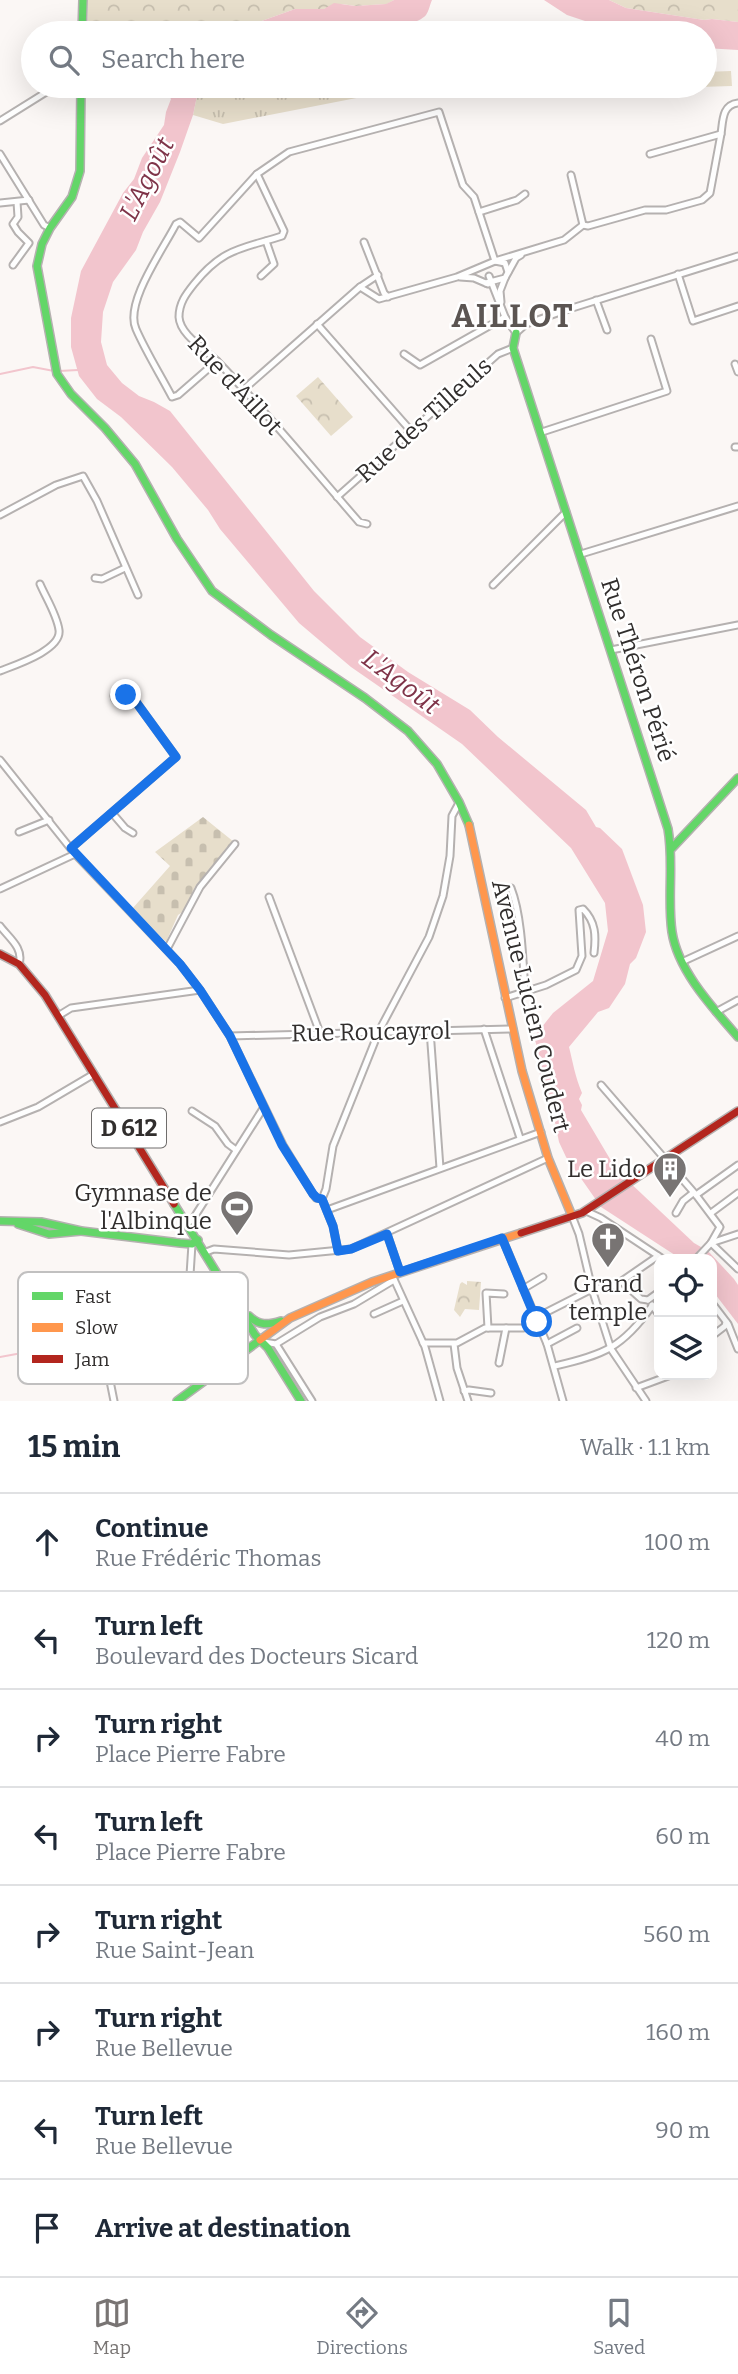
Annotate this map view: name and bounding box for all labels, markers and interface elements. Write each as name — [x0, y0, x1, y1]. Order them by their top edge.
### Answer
search box — [21, 21, 717, 98]
icon: search — [45, 41, 83, 79]
text: Search here — [101, 44, 245, 75]
water label: L'Agoût — [113, 132, 181, 226]
district label: AILLOT — [452, 297, 574, 335]
street label: Rue d'Aillot — [182, 330, 288, 441]
street label: Rue des Tilleuls — [350, 352, 498, 488]
street label: Rue Théron Périé — [595, 575, 681, 765]
water label: L'Agoût — [356, 643, 446, 722]
route end — [110, 679, 141, 710]
street label: Avenue Lucien Coudert — [486, 877, 576, 1136]
street label: Rue Roucayrol — [291, 1017, 451, 1047]
road number: D 612 — [92, 1108, 166, 1148]
building icon: Le Lido — [651, 1150, 689, 1199]
place label: Le Lido — [567, 1155, 646, 1183]
place label: Gymnase de l'Albinque — [74, 1179, 212, 1235]
sports icon: Gymnase de l'Albinque — [218, 1188, 256, 1237]
church icon: Grand temple — [589, 1220, 627, 1269]
map controls — [654, 1254, 717, 1380]
button: locate — [654, 1254, 717, 1317]
place label: Grand temple — [569, 1270, 647, 1326]
legend — [18, 1272, 248, 1384]
text: Fast — [75, 1285, 112, 1308]
route start — [521, 1306, 552, 1337]
text: Slow — [75, 1316, 118, 1339]
button: layers — [654, 1317, 717, 1380]
text: Jam — [74, 1348, 109, 1371]
text: 15 min — [28, 1429, 120, 1465]
text: Walk · 1.1 km — [580, 1433, 710, 1461]
text: Continue — [95, 1513, 209, 1544]
icon: ahead — [28, 1523, 66, 1561]
text: 100 m — [645, 1528, 710, 1556]
text: Rue Frédéric Thomas — [95, 1544, 322, 1572]
text: Turn left — [95, 1611, 203, 1642]
icon: left — [28, 1621, 66, 1659]
text: 120 m — [647, 1626, 710, 1654]
text: Boulevard des Docteurs Sicard — [95, 1642, 418, 1670]
text: Turn right — [95, 1709, 222, 1740]
icon: right — [28, 1719, 66, 1757]
text: 40 m — [655, 1724, 710, 1752]
text: Place Pierre Fabre — [95, 1740, 286, 1768]
text: Turn left — [95, 1807, 203, 1838]
icon: left — [28, 1817, 66, 1855]
text: 60 m — [655, 1822, 710, 1850]
text: Place Pierre Fabre — [95, 1838, 286, 1866]
text: Turn right — [95, 1905, 222, 1936]
icon: right — [28, 1915, 66, 1953]
text: 560 m — [643, 1920, 710, 1948]
text: Rue Saint-Jean — [95, 1936, 254, 1964]
text: Turn right — [95, 2003, 222, 2034]
icon: right — [28, 2013, 66, 2051]
text: 160 m — [646, 2018, 710, 2046]
text: Rue Bellevue — [95, 2034, 233, 2062]
text: Turn left — [95, 2101, 203, 2132]
icon: left — [28, 2111, 66, 2149]
text: 90 m — [655, 2116, 710, 2144]
text: Rue Bellevue — [95, 2132, 233, 2160]
icon: arrive — [28, 2209, 66, 2247]
text: Arrive at destination — [95, 2213, 350, 2244]
tab: Map — [93, 2294, 131, 2359]
tab: Directions — [316, 2294, 408, 2359]
tab: Saved — [593, 2294, 645, 2359]

